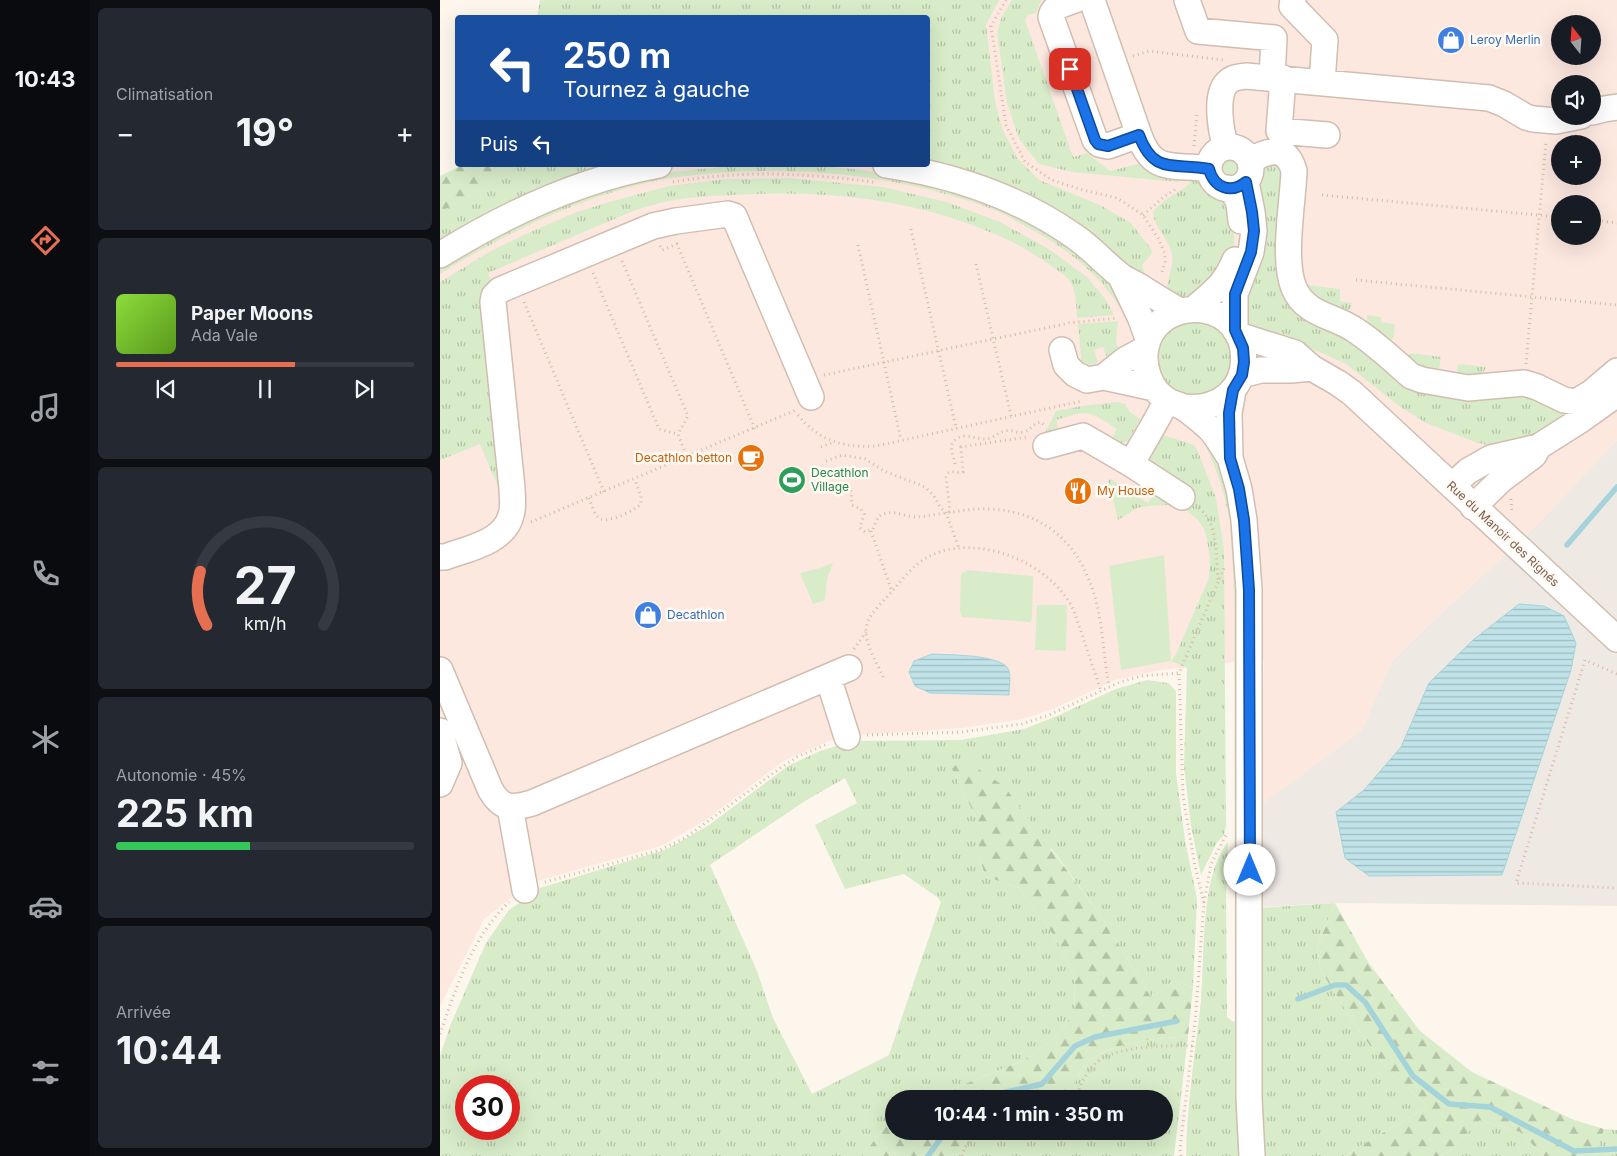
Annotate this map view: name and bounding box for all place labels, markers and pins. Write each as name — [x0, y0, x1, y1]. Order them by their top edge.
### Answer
shop icon: Leroy Merlin — [1436, 25, 1466, 55]
place label: Leroy Merlin — [1470, 32, 1541, 47]
pin — [1049, 48, 1091, 90]
cafe icon: Decathlon betton — [736, 443, 766, 473]
place label: Decathlon betton — [635, 450, 732, 465]
sports icon: Decathlon Village — [777, 465, 807, 495]
place label: Decathlon Village — [811, 465, 869, 494]
restaurant icon: My House — [1063, 476, 1093, 506]
place label: My House — [1097, 483, 1155, 498]
shop icon: Decathlon — [633, 600, 663, 630]
place label: Decathlon — [667, 607, 725, 622]

